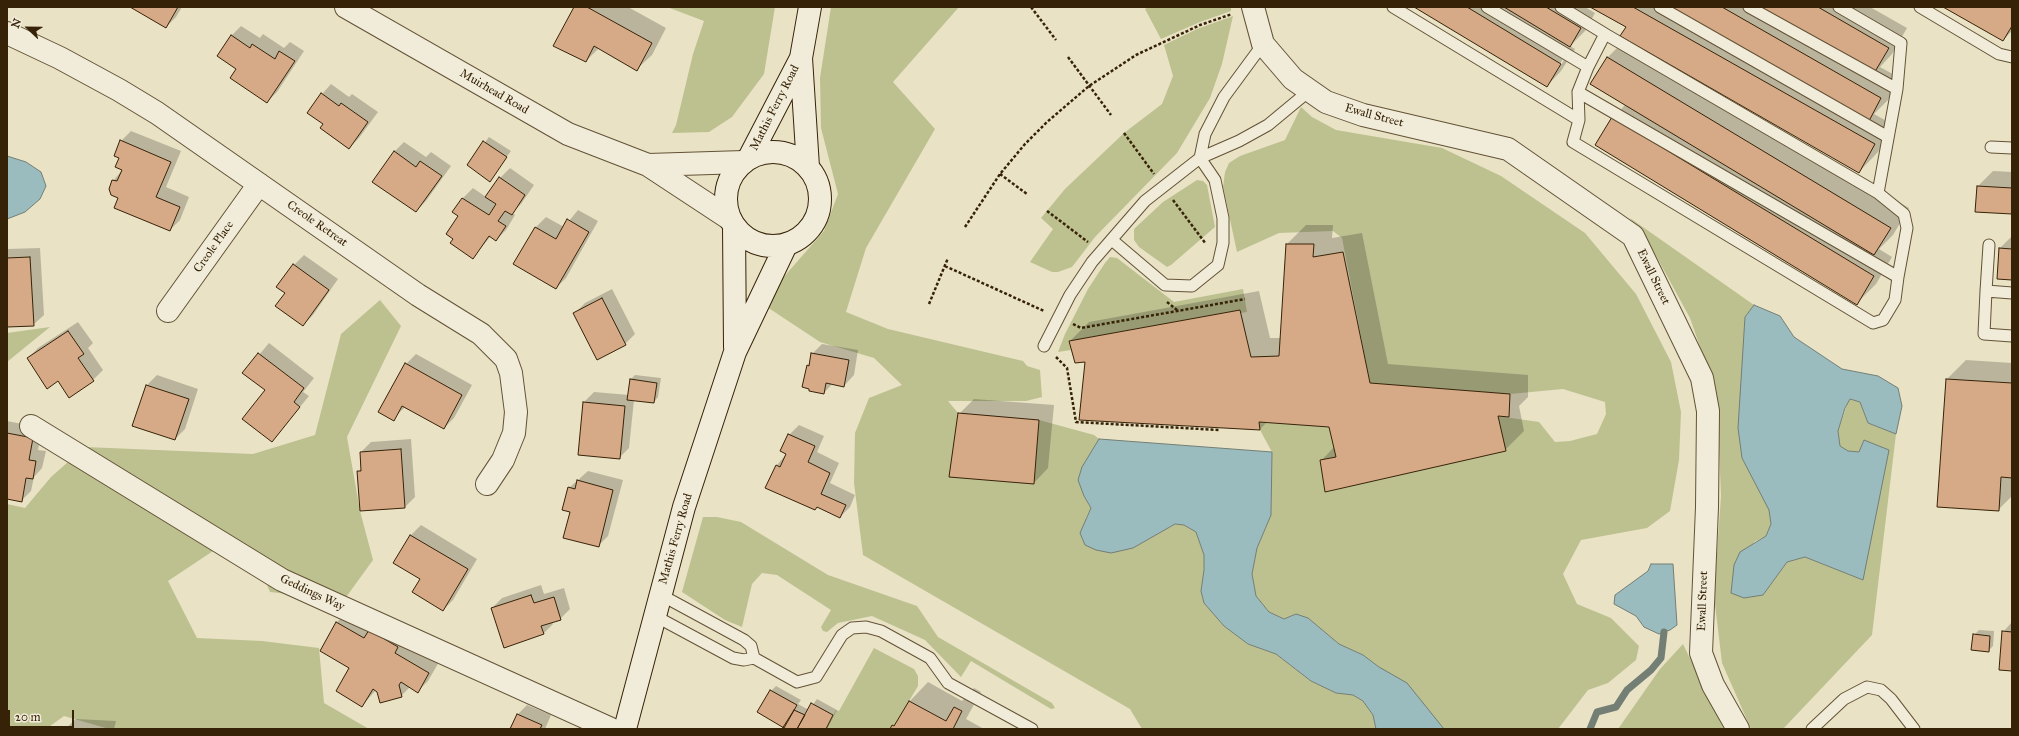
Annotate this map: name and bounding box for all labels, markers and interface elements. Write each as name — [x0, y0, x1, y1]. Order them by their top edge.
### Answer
north arrow — [8, 8, 48, 48]
text: N — [9, 17, 24, 30]
street label: Mathis Ferry Road — [747, 63, 803, 153]
street label: Muirhead Road — [457, 66, 531, 118]
street label: Ewall Street — [1343, 101, 1405, 131]
street label: Creole Retreat — [284, 198, 350, 250]
street label: Creole Place — [191, 218, 237, 276]
street label: Ewall Street — [1633, 247, 1673, 307]
street label: Mathis Ferry Road — [656, 492, 696, 586]
street label: Ewall Street — [1695, 571, 1711, 631]
street label: Geddings Way — [277, 572, 347, 614]
scale bar — [10, 702, 76, 728]
text: 20 m — [15, 710, 41, 724]

